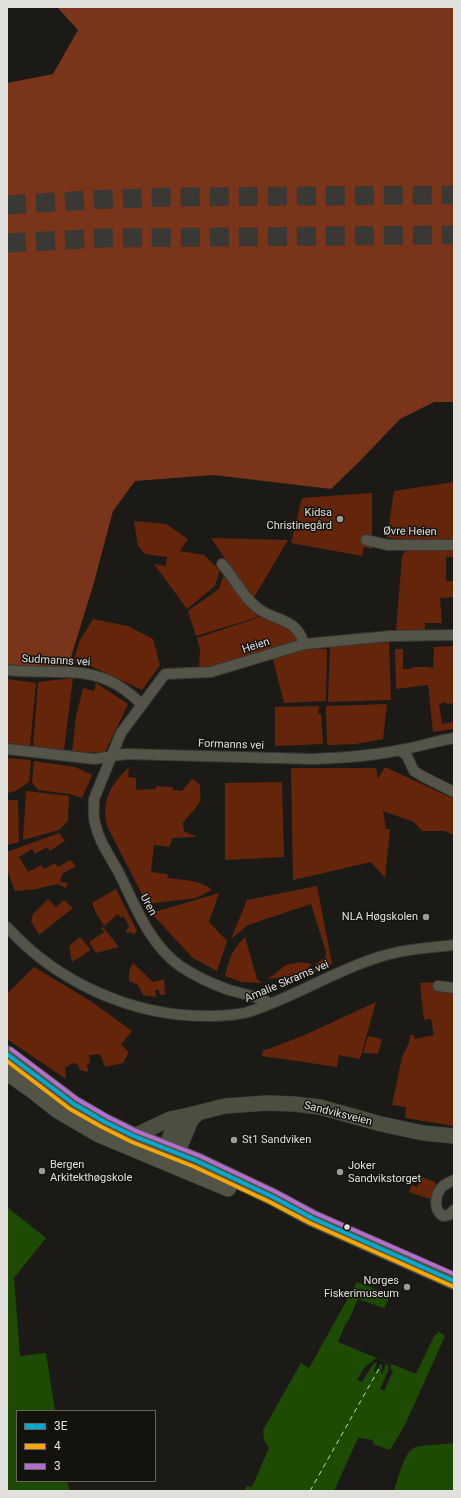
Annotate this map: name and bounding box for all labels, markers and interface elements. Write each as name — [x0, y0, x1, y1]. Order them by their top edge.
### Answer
place label: Kidsa Christinegård — [267, 506, 332, 532]
marker: Kidsa Christinegård — [335, 514, 345, 524]
street label: Øvre Heien — [383, 525, 437, 539]
street label: Heien — [241, 635, 271, 657]
street label: Sudmanns vei — [21, 653, 91, 669]
street label: Formanns vei — [198, 737, 264, 753]
street label: Uren — [137, 892, 159, 918]
place label: NLA Høgskolen — [342, 910, 418, 924]
marker: NLA Høgskolen — [421, 912, 431, 922]
street label: Amalie Skrams vei — [243, 958, 331, 1006]
street label: Sandviksveien — [303, 1099, 373, 1129]
place label: St1 Sandviken — [242, 1133, 311, 1147]
marker: St1 Sandviken — [229, 1135, 239, 1145]
place label: Bergen Arkitekthøgskole — [50, 1158, 132, 1184]
place label: Joker Sandvikstorget — [348, 1159, 421, 1185]
marker: Bergen Arkitekthøgskole — [37, 1166, 47, 1176]
marker: Joker Sandvikstorget — [335, 1167, 345, 1177]
unlabelled marker — [342, 1222, 352, 1232]
place label: Norges Fiskerimuseum — [324, 1274, 399, 1300]
marker: Norges Fiskerimuseum — [402, 1282, 412, 1292]
legend — [16, 1410, 156, 1482]
text: 3E — [54, 1419, 68, 1433]
text: 4 — [54, 1439, 61, 1453]
text: 3 — [54, 1459, 61, 1473]

